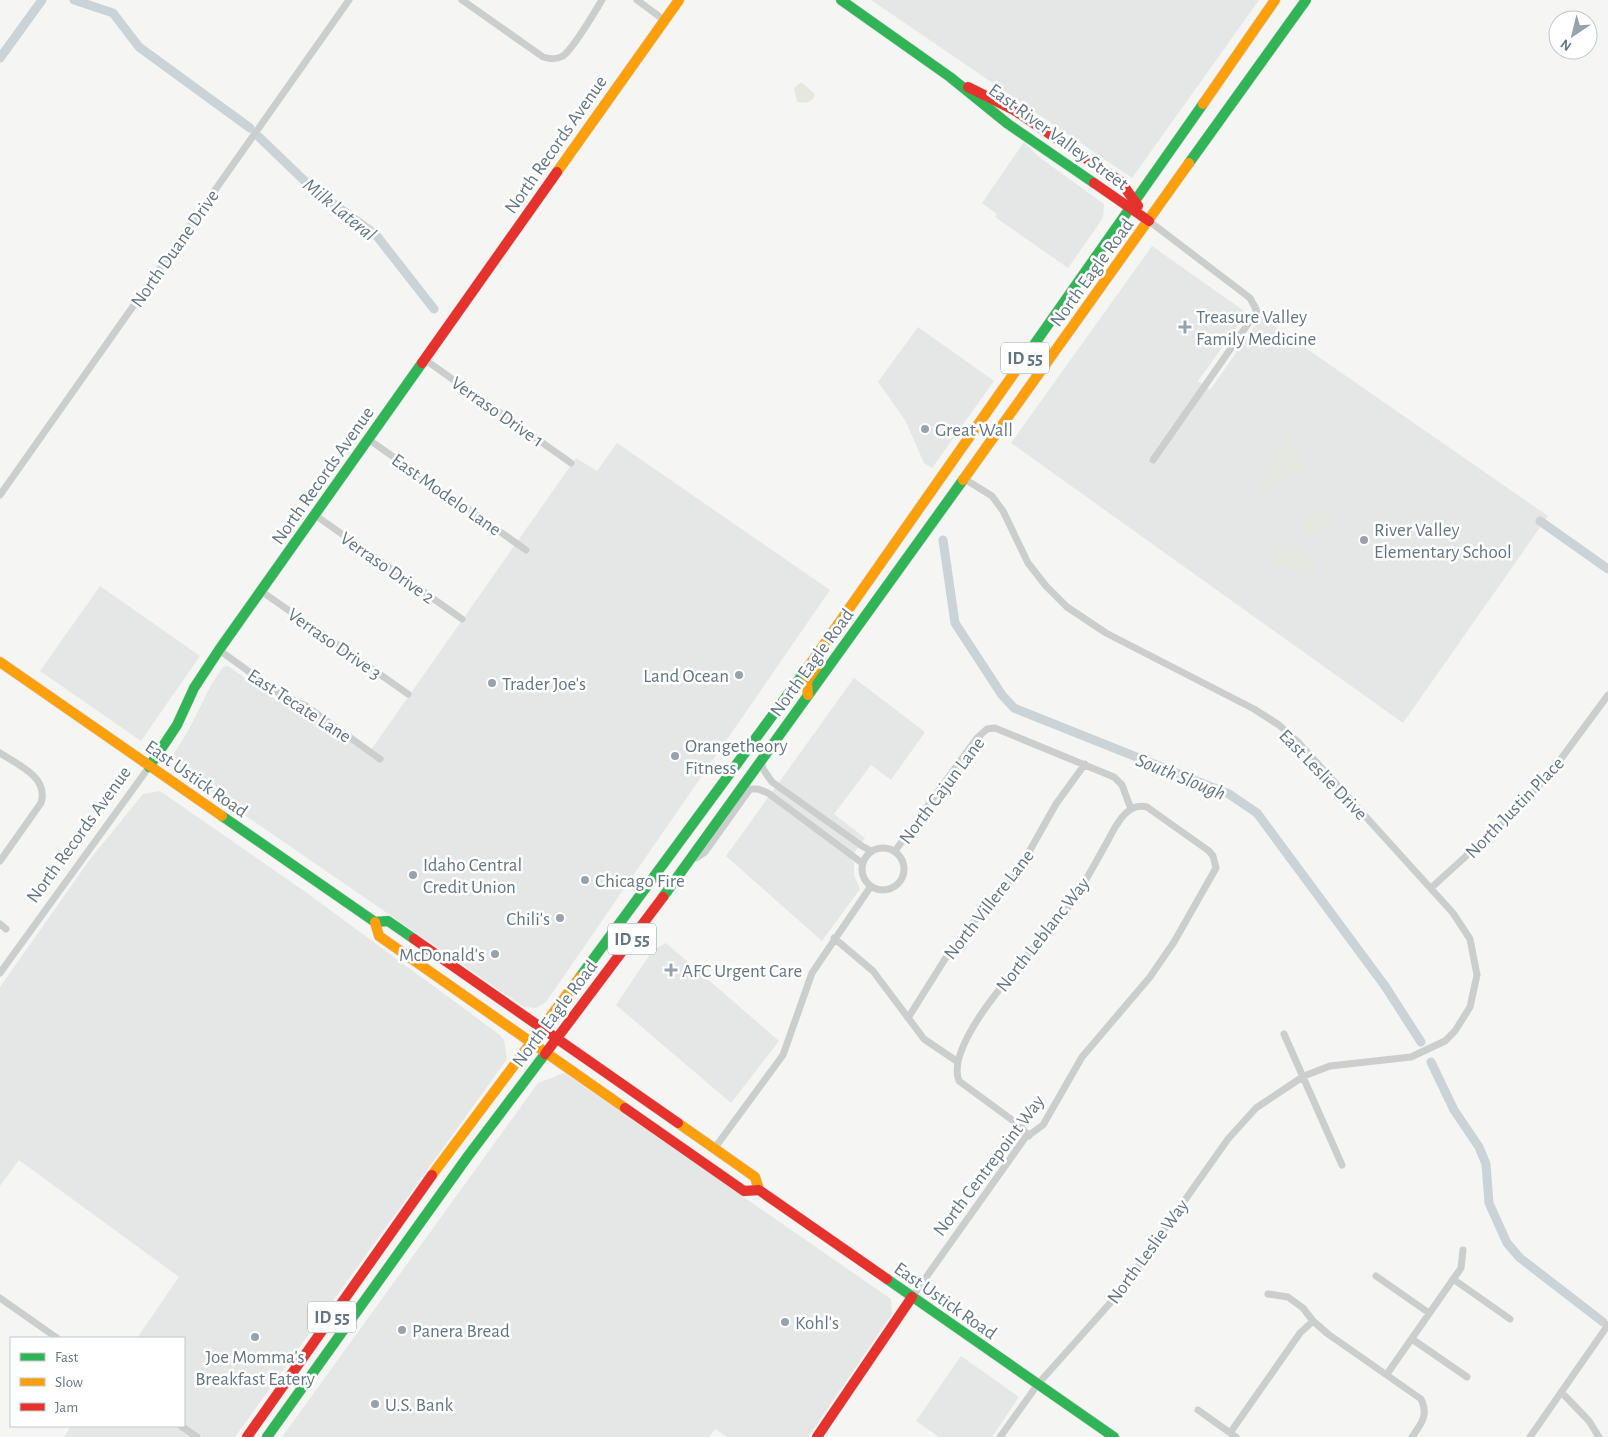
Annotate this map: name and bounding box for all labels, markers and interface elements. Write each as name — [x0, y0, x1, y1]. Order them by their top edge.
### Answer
north arrow — [1548, 10, 1598, 60]
text: N — [1558, 36, 1574, 53]
street label: North Records Avenue — [502, 72, 611, 217]
street label: East River Valley Street — [985, 80, 1131, 194]
water label: Milk Lateral — [299, 175, 380, 245]
street label: North Duane Drive — [128, 187, 223, 311]
street label: North Eagle Road — [1047, 215, 1138, 330]
place label: Treasure Valley Family Medicine — [1196, 308, 1316, 349]
marker: Treasure Valley Family Medicine — [1178, 320, 1192, 334]
road number: ID 55 — [1001, 342, 1049, 373]
street label: Verraso Drive 1 — [447, 373, 547, 451]
street label: North Records Avenue — [269, 403, 378, 548]
place label: Great Wall — [935, 421, 1013, 440]
marker: Great Wall — [919, 423, 931, 435]
street label: East Modelo Lane — [388, 451, 504, 540]
place label: River Valley Elementary School — [1374, 521, 1512, 562]
street label: Verraso Drive 2 — [337, 529, 438, 608]
marker: River Valley Elementary School — [1358, 534, 1370, 546]
street label: Verraso Drive 3 — [284, 605, 384, 683]
street label: North Eagle Road — [767, 605, 858, 720]
street label: East Tecate Lane — [244, 666, 354, 747]
place label: Land Ocean — [643, 667, 729, 686]
marker: Land Ocean — [733, 669, 745, 681]
place label: Trader Joe's — [502, 675, 586, 694]
marker: Trader Joe's — [486, 677, 498, 689]
street label: East Leslie Drive — [1275, 726, 1371, 824]
street label: North Cajun Lane — [896, 734, 988, 848]
street label: East Ustick Road — [141, 737, 251, 822]
place label: Orangetheory Fitness — [685, 737, 788, 778]
marker: Orangetheory Fitness — [669, 750, 681, 762]
water label: South Slough — [1133, 750, 1228, 804]
street label: North Justin Place — [1462, 754, 1568, 862]
street label: North Records Avenue — [23, 763, 135, 907]
street label: North Villere Lane — [941, 846, 1038, 963]
place label: Idaho Central Credit Union — [423, 856, 522, 897]
marker: Idaho Central Credit Union — [407, 869, 419, 881]
place label: Chicago Fire — [595, 872, 685, 891]
marker: Chicago Fire — [579, 874, 591, 886]
street label: North Leblanc Way — [993, 874, 1094, 996]
place label: Chili's — [506, 910, 550, 929]
marker: Chili's — [554, 912, 566, 924]
road number: ID 55 — [608, 924, 656, 954]
place label: McDonald's — [399, 946, 485, 965]
marker: McDonald's — [489, 948, 501, 960]
street label: North Eagle Road — [509, 957, 601, 1071]
place label: AFC Urgent Care — [682, 962, 802, 981]
marker: AFC Urgent Care — [664, 963, 678, 977]
street label: North Centrepoint Way — [930, 1092, 1048, 1240]
street label: North Leslie Way — [1104, 1196, 1192, 1308]
street label: East Ustick Road — [890, 1259, 1000, 1344]
road number: ID 55 — [308, 1301, 356, 1332]
place label: Kohl's — [795, 1314, 839, 1333]
marker: Kohl's — [779, 1316, 791, 1328]
place label: Panera Bread — [412, 1322, 510, 1341]
marker: Panera Bread — [396, 1324, 408, 1336]
marker: Joe Momma's Breakfast Eatery — [249, 1331, 261, 1343]
legend — [10, 1337, 185, 1427]
place label: Joe Momma's Breakfast Eatery — [195, 1348, 315, 1389]
text: Fast — [55, 1350, 79, 1365]
text: Slow — [55, 1375, 83, 1390]
place label: U.S. Bank — [385, 1396, 453, 1415]
marker: U.S. Bank — [369, 1398, 381, 1410]
text: Jam — [55, 1400, 78, 1415]

